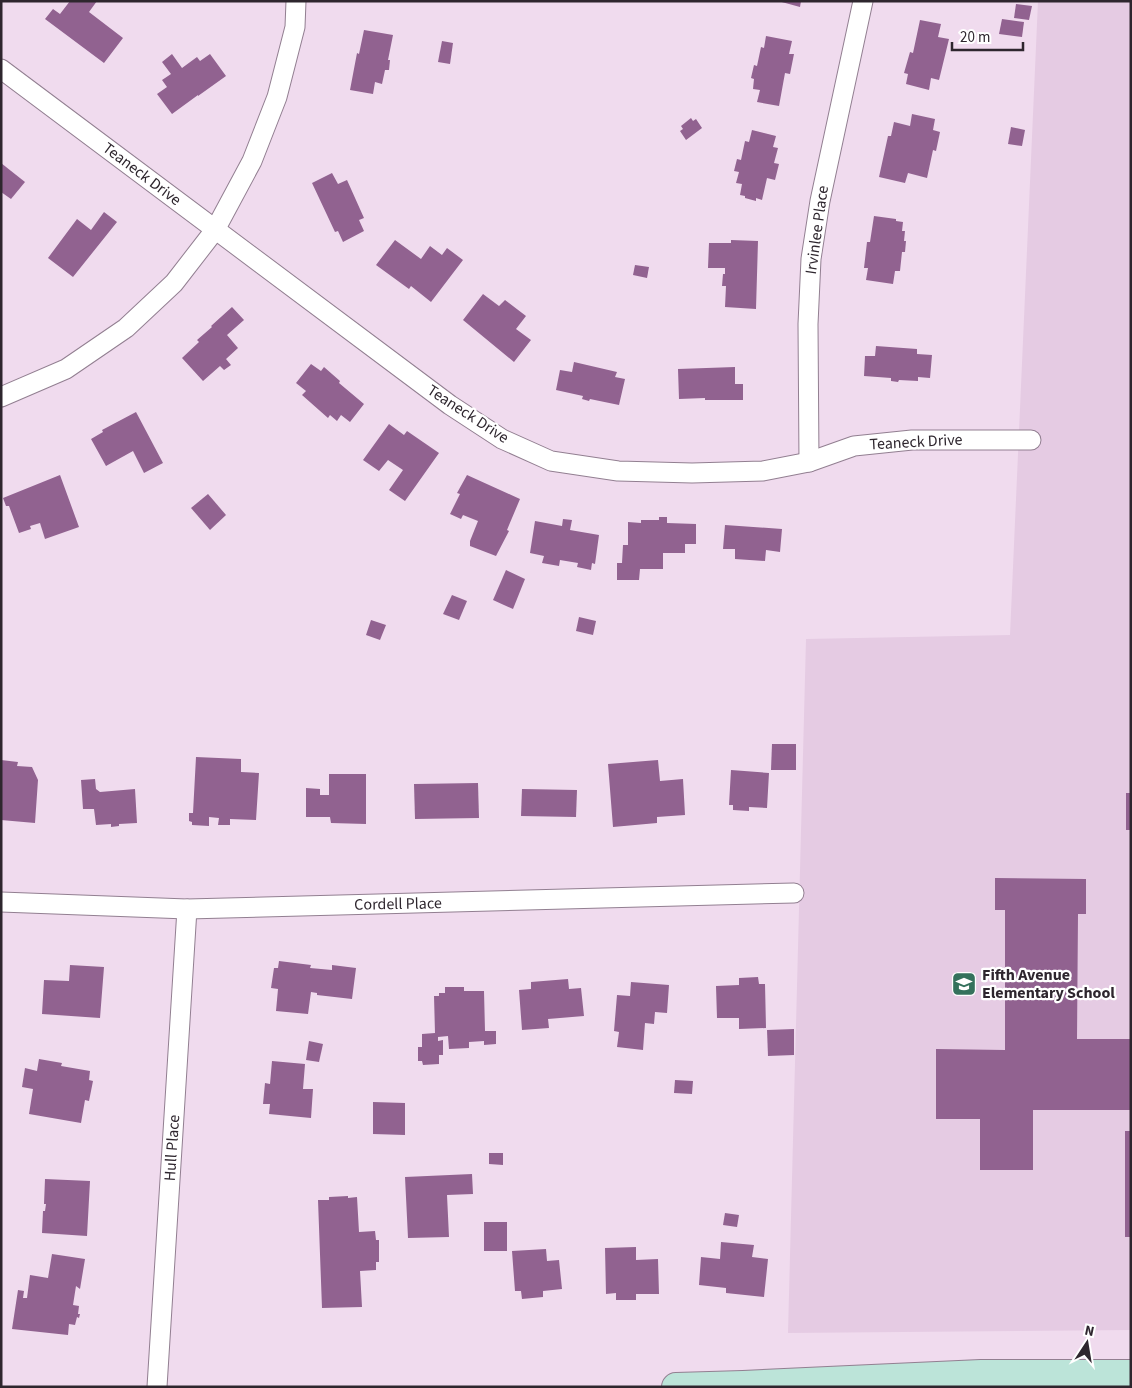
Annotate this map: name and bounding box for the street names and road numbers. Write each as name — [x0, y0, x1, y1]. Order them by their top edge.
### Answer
street label: Teaneck Drive — [98, 137, 186, 211]
street label: Irvinlee Place — [800, 184, 834, 276]
street label: Teaneck Drive — [423, 379, 513, 449]
street label: Teaneck Drive — [869, 429, 963, 455]
street label: Cordell Place — [354, 892, 442, 916]
street label: Hull Place — [159, 1114, 185, 1182]

